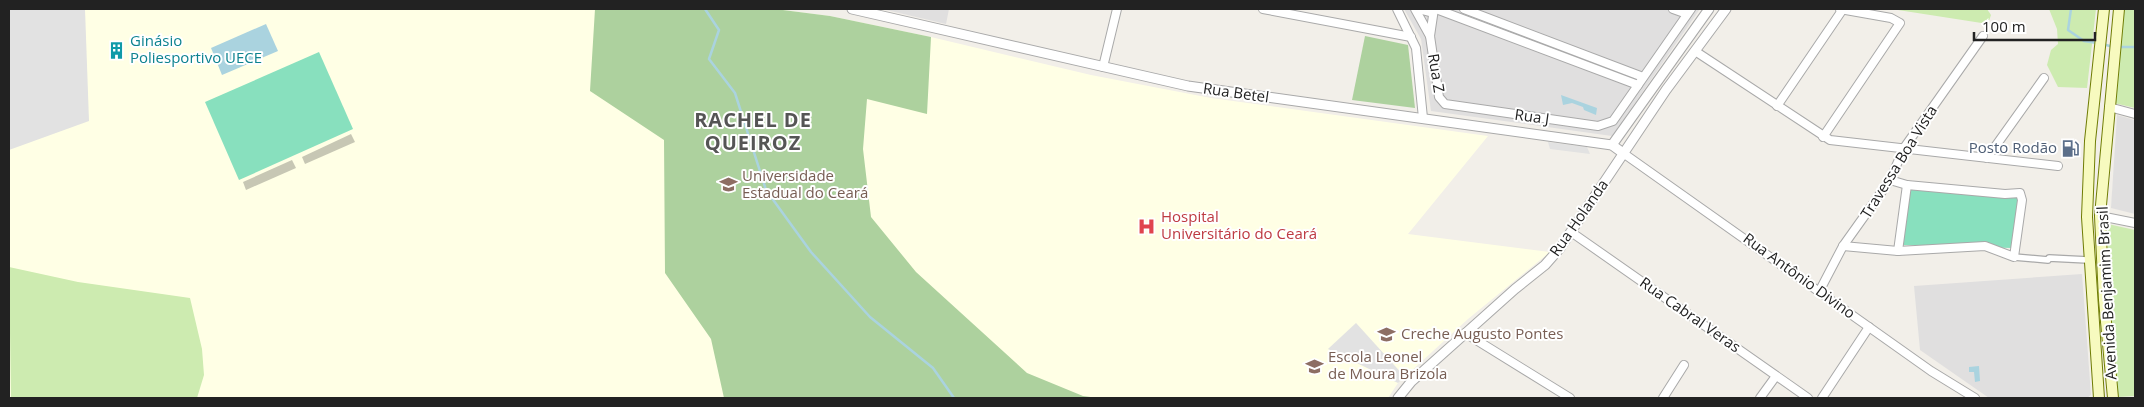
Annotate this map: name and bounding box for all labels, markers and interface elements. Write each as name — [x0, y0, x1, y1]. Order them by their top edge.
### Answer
scale bar — [1974, 10, 2095, 42]
text: 100 m — [1982, 16, 2026, 36]
place label: Ginásio Poliesportivo UECE — [130, 30, 262, 67]
building icon: Ginásio Poliesportivo UECE — [106, 40, 126, 60]
street label: Rua Z — [1424, 52, 1450, 94]
street label: Rua Betel — [1202, 77, 1270, 107]
street label: Travessa Boa Vista — [1855, 101, 1941, 222]
street label: Rua J — [1514, 104, 1551, 128]
district label: RACHEL DE QUEIROZ — [694, 106, 812, 156]
place label: Posto Rodão — [1969, 137, 2057, 157]
fuel station icon: Posto Rodão — [2061, 138, 2081, 158]
place label: Universidade Estadual do Ceará — [742, 165, 868, 202]
school or university icon: Universidade Estadual do Ceará — [718, 175, 738, 195]
street label: Rua Holanda — [1544, 175, 1612, 260]
place label: Hospital Universitário do Ceará — [1161, 206, 1317, 243]
street label: Avenida Benjamim Brasil — [2091, 206, 2121, 380]
hospital icon: Hospital Universitário do Ceará — [1137, 216, 1157, 236]
street label: Rua Antônio Divino — [1740, 228, 1860, 323]
street label: Rua Cabral Veras — [1636, 272, 1745, 356]
place label: Creche Augusto Pontes — [1401, 323, 1563, 343]
school or university icon: Creche Augusto Pontes — [1377, 324, 1397, 344]
place label: Escola Leonel de Moura Brizola — [1328, 346, 1447, 383]
school or university icon: Escola Leonel de Moura Brizola — [1304, 356, 1324, 376]

